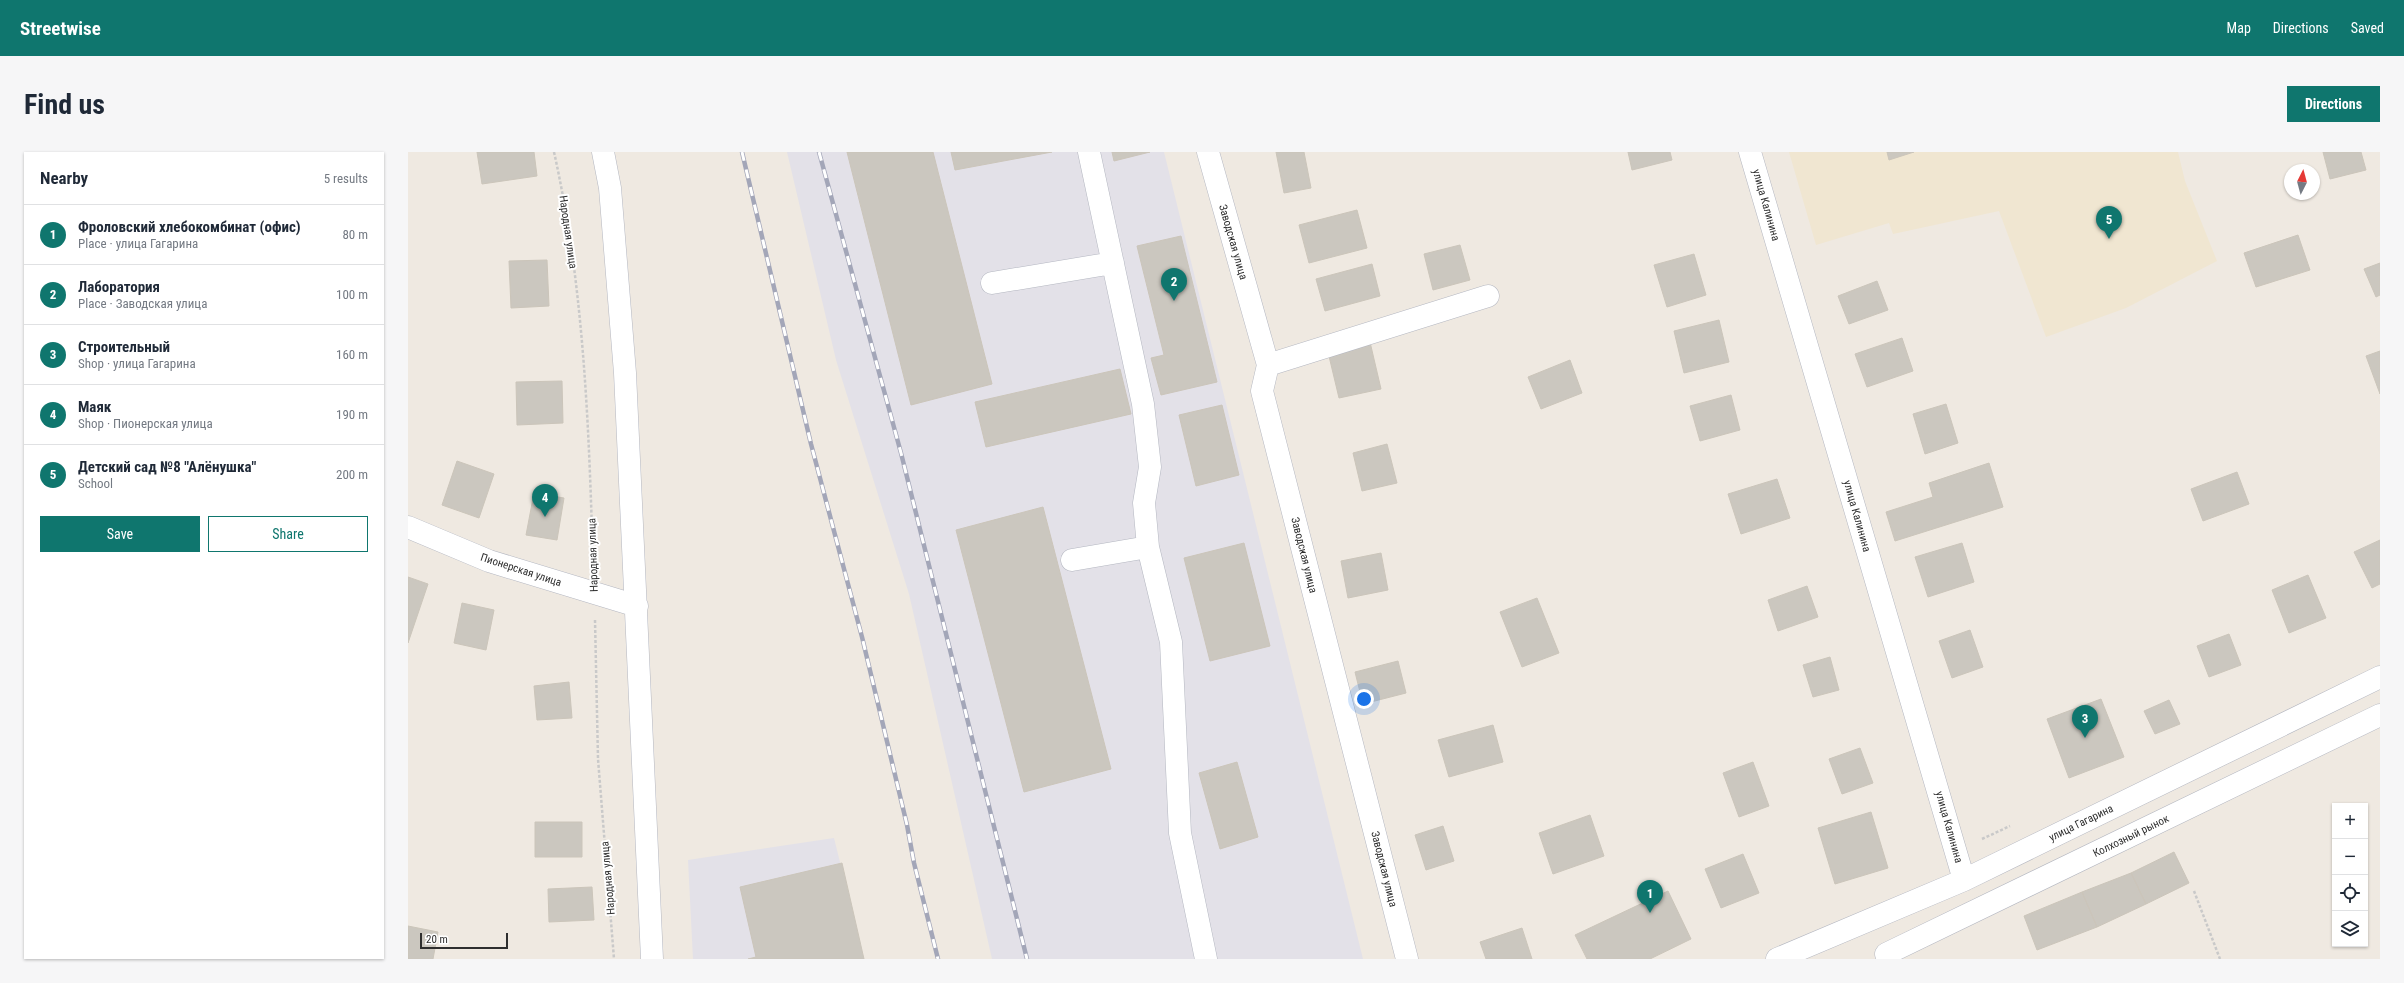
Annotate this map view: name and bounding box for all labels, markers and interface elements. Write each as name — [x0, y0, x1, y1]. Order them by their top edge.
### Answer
text: Streetwise — [20, 17, 101, 40]
text: Map — [2227, 20, 2251, 36]
text: Directions — [2273, 20, 2329, 36]
text: Saved — [2351, 20, 2384, 36]
button: Directions — [2287, 86, 2380, 122]
text: Find us — [24, 88, 105, 121]
north arrow — [2284, 164, 2320, 200]
text: Nearby — [40, 168, 88, 188]
street label: улица Калинина — [1750, 168, 1782, 242]
text: 5 results — [324, 171, 368, 186]
street label: Народная улица — [556, 195, 580, 269]
street label: Заводская улица — [1216, 203, 1250, 281]
pin: 5 — [2096, 206, 2122, 239]
text: Фроловский хлебокомбинат (офис) — [78, 218, 301, 236]
text: 1 — [50, 227, 56, 242]
text: 80 m — [342, 227, 368, 242]
text: Place · улица Гагарина — [78, 236, 198, 251]
pin: 2 — [1161, 268, 1187, 301]
text: Лаборатория — [78, 278, 160, 296]
text: 2 — [50, 287, 56, 302]
text: 100 m — [336, 287, 368, 302]
text: Place · Заводская улица — [78, 296, 207, 311]
text: Строительный — [78, 338, 170, 356]
text: 3 — [50, 347, 56, 362]
text: 160 m — [336, 347, 368, 362]
text: Shop · улица Гагарина — [78, 356, 196, 371]
text: Маяк — [78, 398, 111, 416]
text: 4 — [50, 407, 56, 422]
text: 190 m — [336, 407, 368, 422]
text: Shop · Пионерская улица — [78, 416, 213, 431]
text: Детский сад №8 "Алёнушка" — [78, 458, 256, 476]
text: 5 — [50, 467, 56, 482]
text: 200 m — [336, 467, 368, 482]
text: School — [78, 476, 113, 491]
street label: улица Калинина — [1841, 479, 1873, 553]
pin: 4 — [532, 484, 558, 517]
button: Save — [40, 516, 200, 552]
button: Share — [208, 516, 368, 552]
street label: Заводская улица — [1288, 516, 1320, 594]
street label: Народная улица — [585, 518, 601, 592]
street label: Пионерская улица — [479, 551, 563, 589]
your location — [1354, 689, 1374, 709]
pin: 3 — [2072, 705, 2098, 738]
street label: улица Калинина — [1933, 790, 1965, 864]
street label: улица Гагарина — [2047, 802, 2115, 844]
map controls — [2332, 803, 2368, 947]
button: + — [2332, 803, 2368, 839]
street label: Колхозный рынок — [2091, 812, 2172, 860]
street label: Заводская улица — [1368, 830, 1400, 908]
button: − — [2332, 839, 2368, 875]
street label: Народная улица — [598, 841, 618, 915]
button: locate — [2332, 875, 2368, 911]
pin: 1 — [1637, 880, 1663, 913]
button: layers — [2332, 911, 2368, 947]
scale bar — [420, 931, 508, 950]
text: 20 m — [426, 933, 448, 946]

